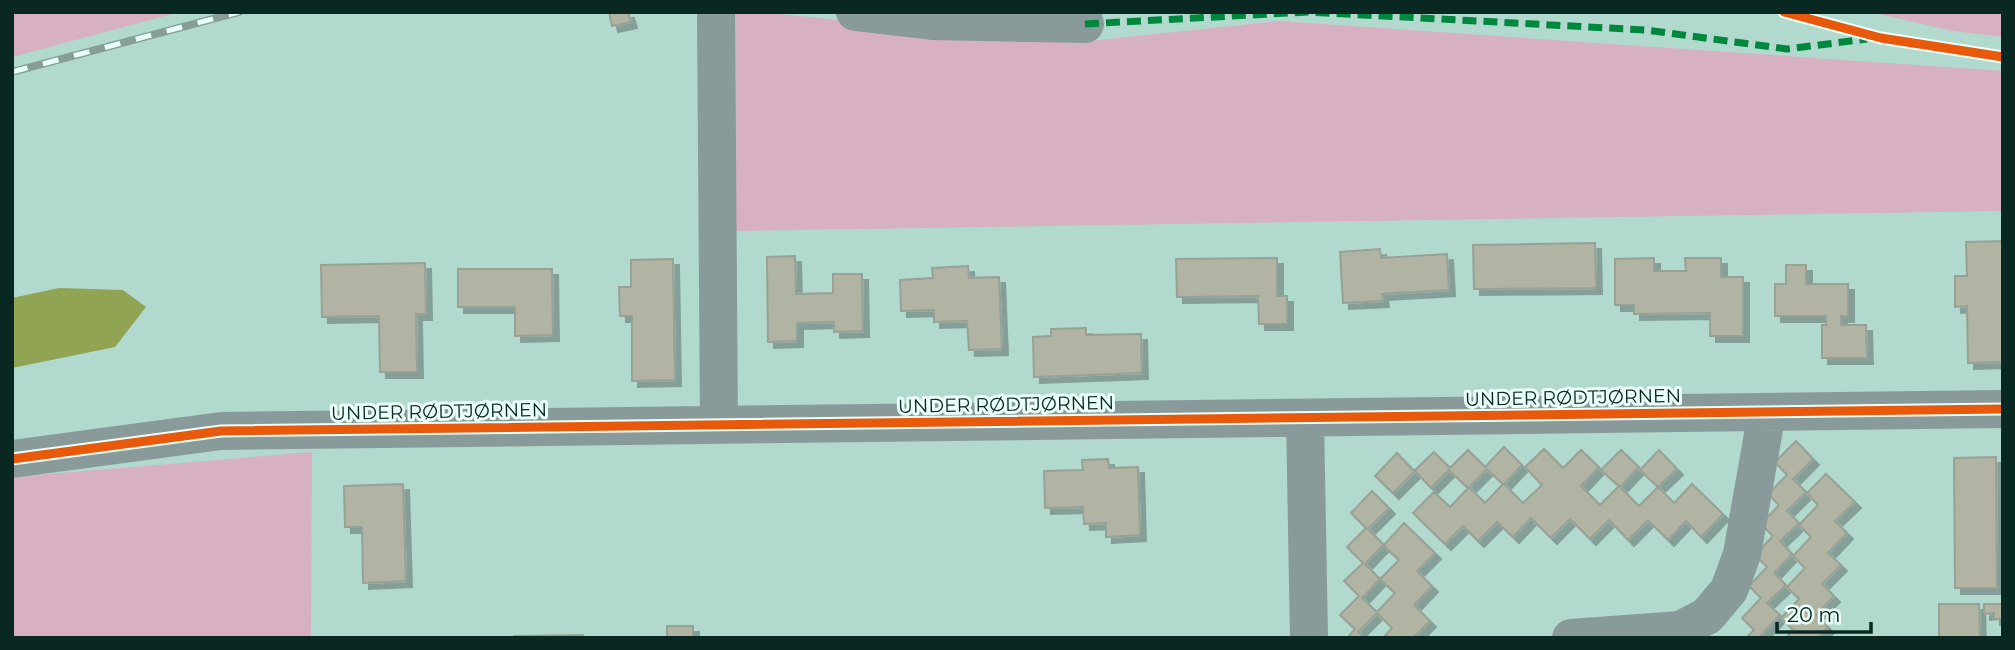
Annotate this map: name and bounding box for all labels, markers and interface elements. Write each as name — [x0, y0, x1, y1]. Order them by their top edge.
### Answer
street label: UNDER RØDTJØRNEN — [1465, 384, 1681, 411]
street label: UNDER RØDTJØRNEN — [898, 391, 1114, 418]
street label: UNDER RØDTJØRNEN — [331, 398, 547, 425]
scale bar — [1777, 590, 1871, 634]
text: 20 m — [1787, 602, 1841, 627]

